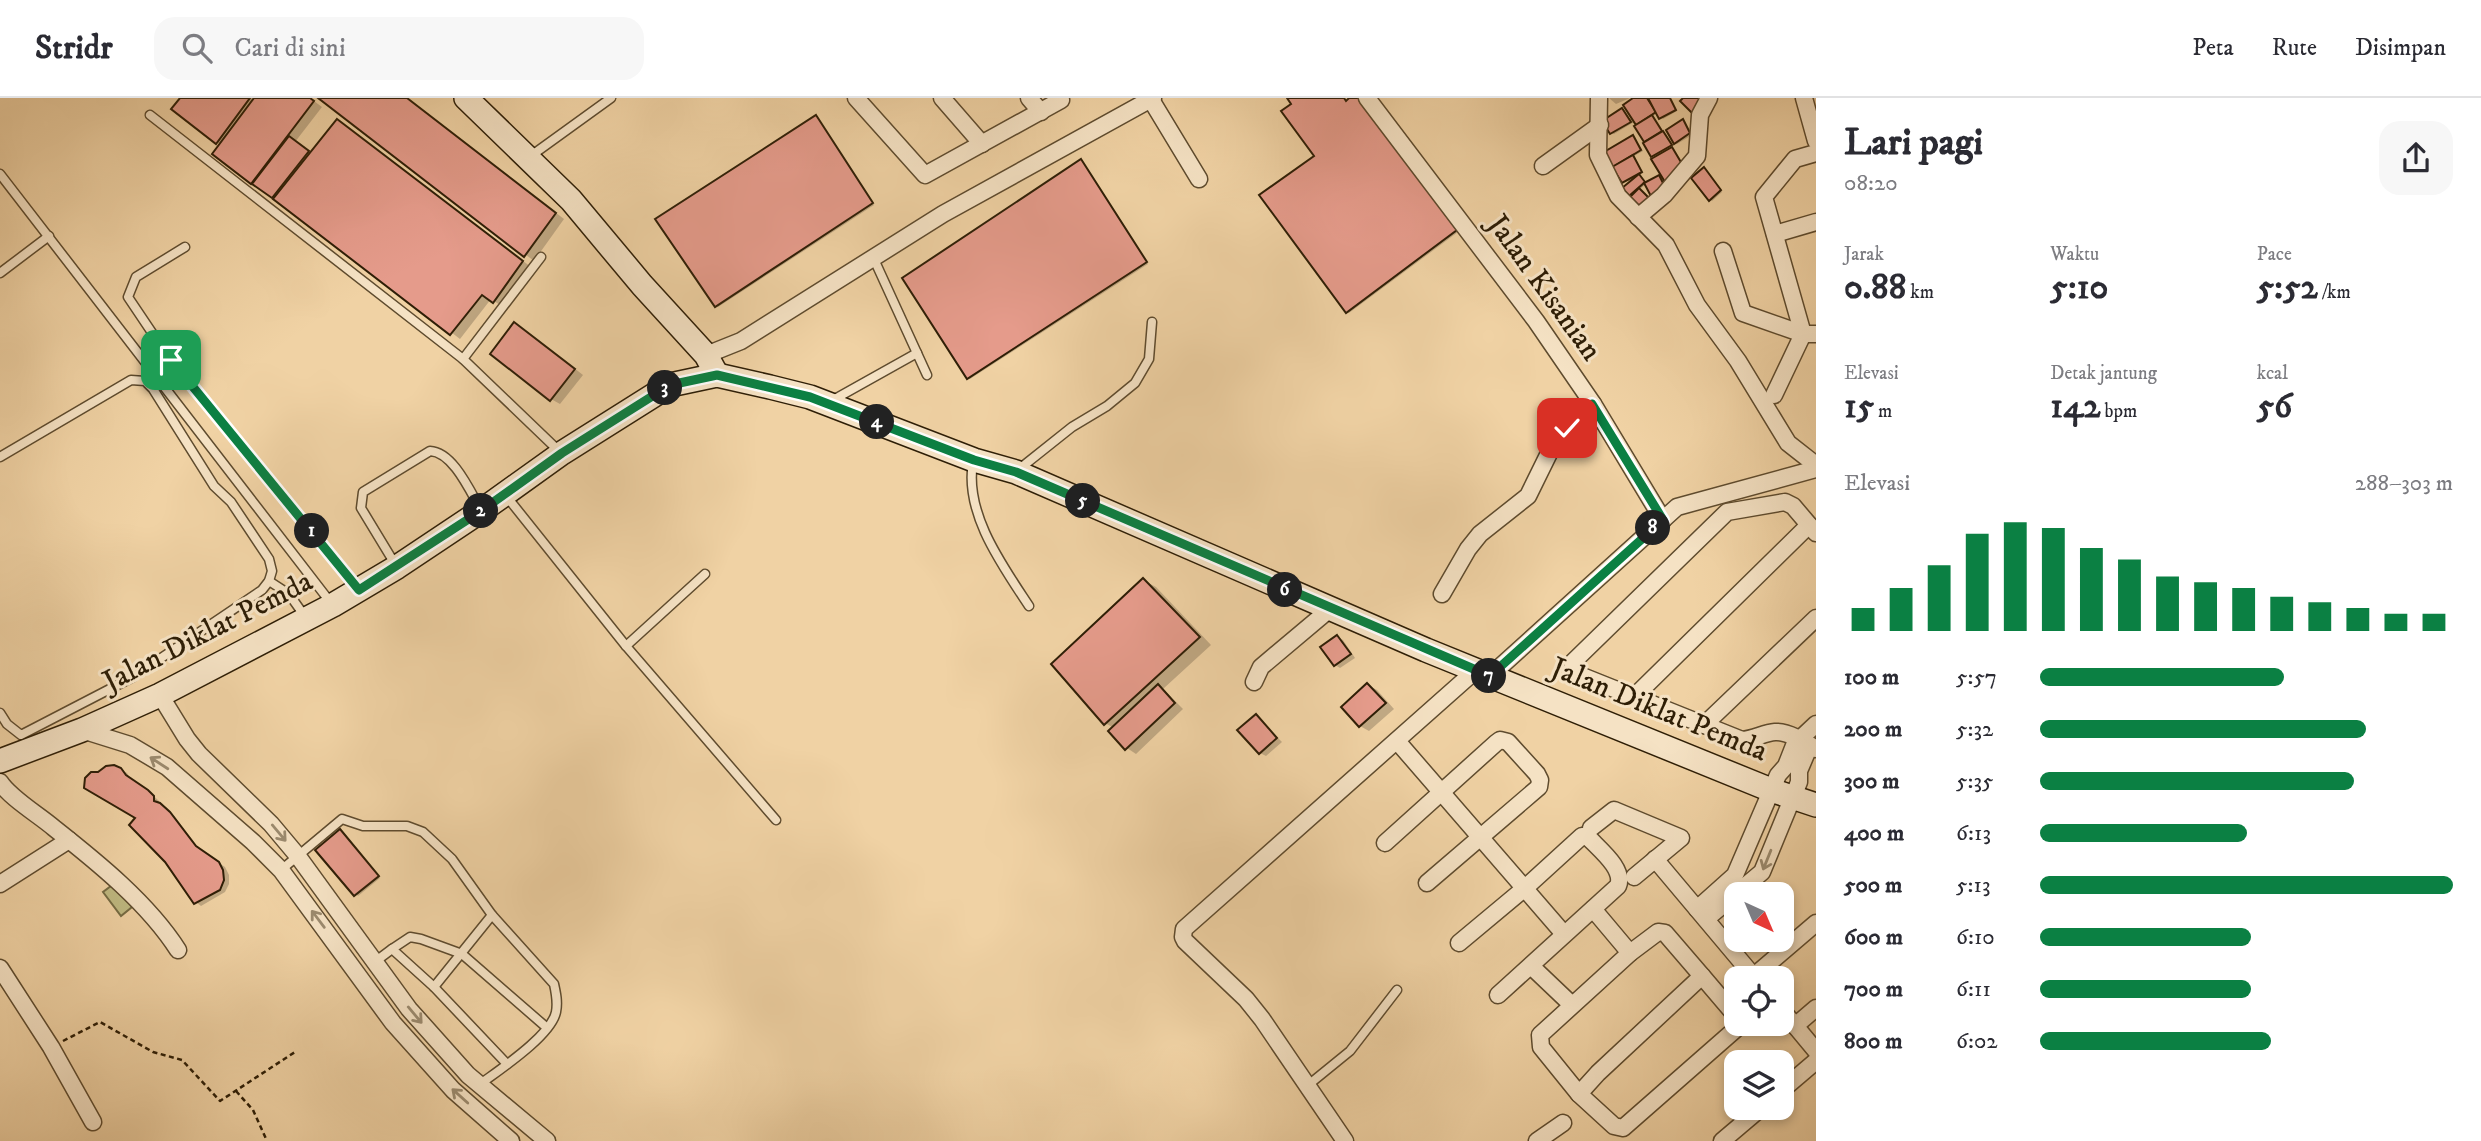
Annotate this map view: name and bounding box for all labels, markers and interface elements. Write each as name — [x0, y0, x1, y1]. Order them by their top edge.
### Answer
search box — [154, 17, 644, 80]
text: Stridr — [35, 28, 112, 69]
icon: search — [178, 29, 216, 67]
text: Cari di sini — [234, 32, 346, 65]
text: Peta — [2192, 33, 2234, 63]
text: Rute — [2272, 33, 2317, 63]
text: Disimpan — [2355, 33, 2446, 63]
text: Lari pagi — [1844, 119, 1983, 167]
button: share — [2379, 121, 2453, 195]
text: 08:20 — [1844, 169, 1898, 198]
street label: Jalan Kisanian — [1477, 205, 1610, 368]
text: Jarak — [1844, 243, 1884, 266]
text: Waktu — [2050, 243, 2099, 266]
text: Pace — [2257, 243, 2292, 266]
text: 0.88 — [1844, 266, 1906, 310]
text: 5:10 — [2050, 266, 2108, 310]
text: 5:52 — [2257, 266, 2318, 310]
text: km — [1906, 281, 1934, 304]
text: /km — [2318, 281, 2351, 304]
pin — [141, 330, 201, 390]
icon: arrive — [152, 341, 190, 379]
text: Elevasi — [1844, 362, 1899, 385]
text: Detak jantung — [2050, 362, 2157, 385]
text: kcal — [2257, 362, 2288, 385]
pin: 3 — [648, 370, 682, 406]
text: 3 — [661, 376, 668, 399]
text: 15 — [1844, 385, 1874, 429]
text: 142 — [2050, 385, 2101, 429]
text: 56 — [2257, 385, 2292, 429]
pin — [1537, 398, 1597, 458]
text: m — [1874, 400, 1892, 423]
text: bpm — [2101, 400, 2137, 423]
pin: 4 — [860, 404, 894, 440]
icon: check — [1548, 409, 1586, 447]
text: 4 — [871, 410, 882, 433]
text: Elevasi — [1844, 469, 1910, 498]
text: 288–303 m — [2355, 469, 2453, 498]
pin: 5 — [1066, 484, 1100, 518]
text: 5 — [1078, 489, 1087, 512]
pin: 2 — [463, 494, 498, 528]
text: 2 — [476, 499, 485, 522]
pin: 8 — [1636, 510, 1670, 546]
pin: 1 — [294, 514, 330, 548]
text: 8 — [1648, 516, 1657, 539]
text: 1 — [308, 519, 315, 542]
street label: Jalan Diklat Pemda — [94, 563, 319, 702]
pin: 6 — [1268, 573, 1302, 608]
text: 6 — [1280, 578, 1289, 601]
street label: Jalan Diklat Pemda — [1543, 649, 1773, 770]
pin: 7 — [1472, 658, 1506, 694]
text: 100 m — [1844, 663, 1899, 692]
text: 5:57 — [1956, 663, 1997, 692]
text: 7 — [1483, 664, 1494, 687]
text: 200 m — [1844, 715, 1902, 744]
text: 5:32 — [1956, 715, 1993, 744]
one-way arrow — [150, 755, 169, 770]
text: 300 m — [1844, 767, 1900, 796]
text: 5:35 — [1956, 767, 1993, 796]
text: 400 m — [1844, 819, 1904, 848]
text: 6:13 — [1956, 819, 1991, 848]
one-way arrow — [271, 824, 287, 842]
one-way arrow — [1759, 849, 1772, 870]
text: 500 m — [1844, 871, 1902, 900]
text: 5:13 — [1956, 871, 1990, 900]
north arrow — [1724, 882, 1794, 952]
map controls — [1724, 882, 1794, 1120]
one-way arrow — [310, 910, 325, 928]
text: 600 m — [1844, 923, 1903, 952]
text: 6:10 — [1956, 923, 1995, 952]
button: locate — [1724, 966, 1794, 1036]
text: 700 m — [1844, 975, 1903, 1004]
text: 6:11 — [1956, 975, 1991, 1004]
one-way arrow — [407, 1006, 423, 1024]
text: 800 m — [1844, 1027, 1902, 1056]
text: 6:02 — [1956, 1027, 1998, 1056]
button: layers — [1724, 1050, 1794, 1120]
one-way arrow — [451, 1088, 469, 1104]

